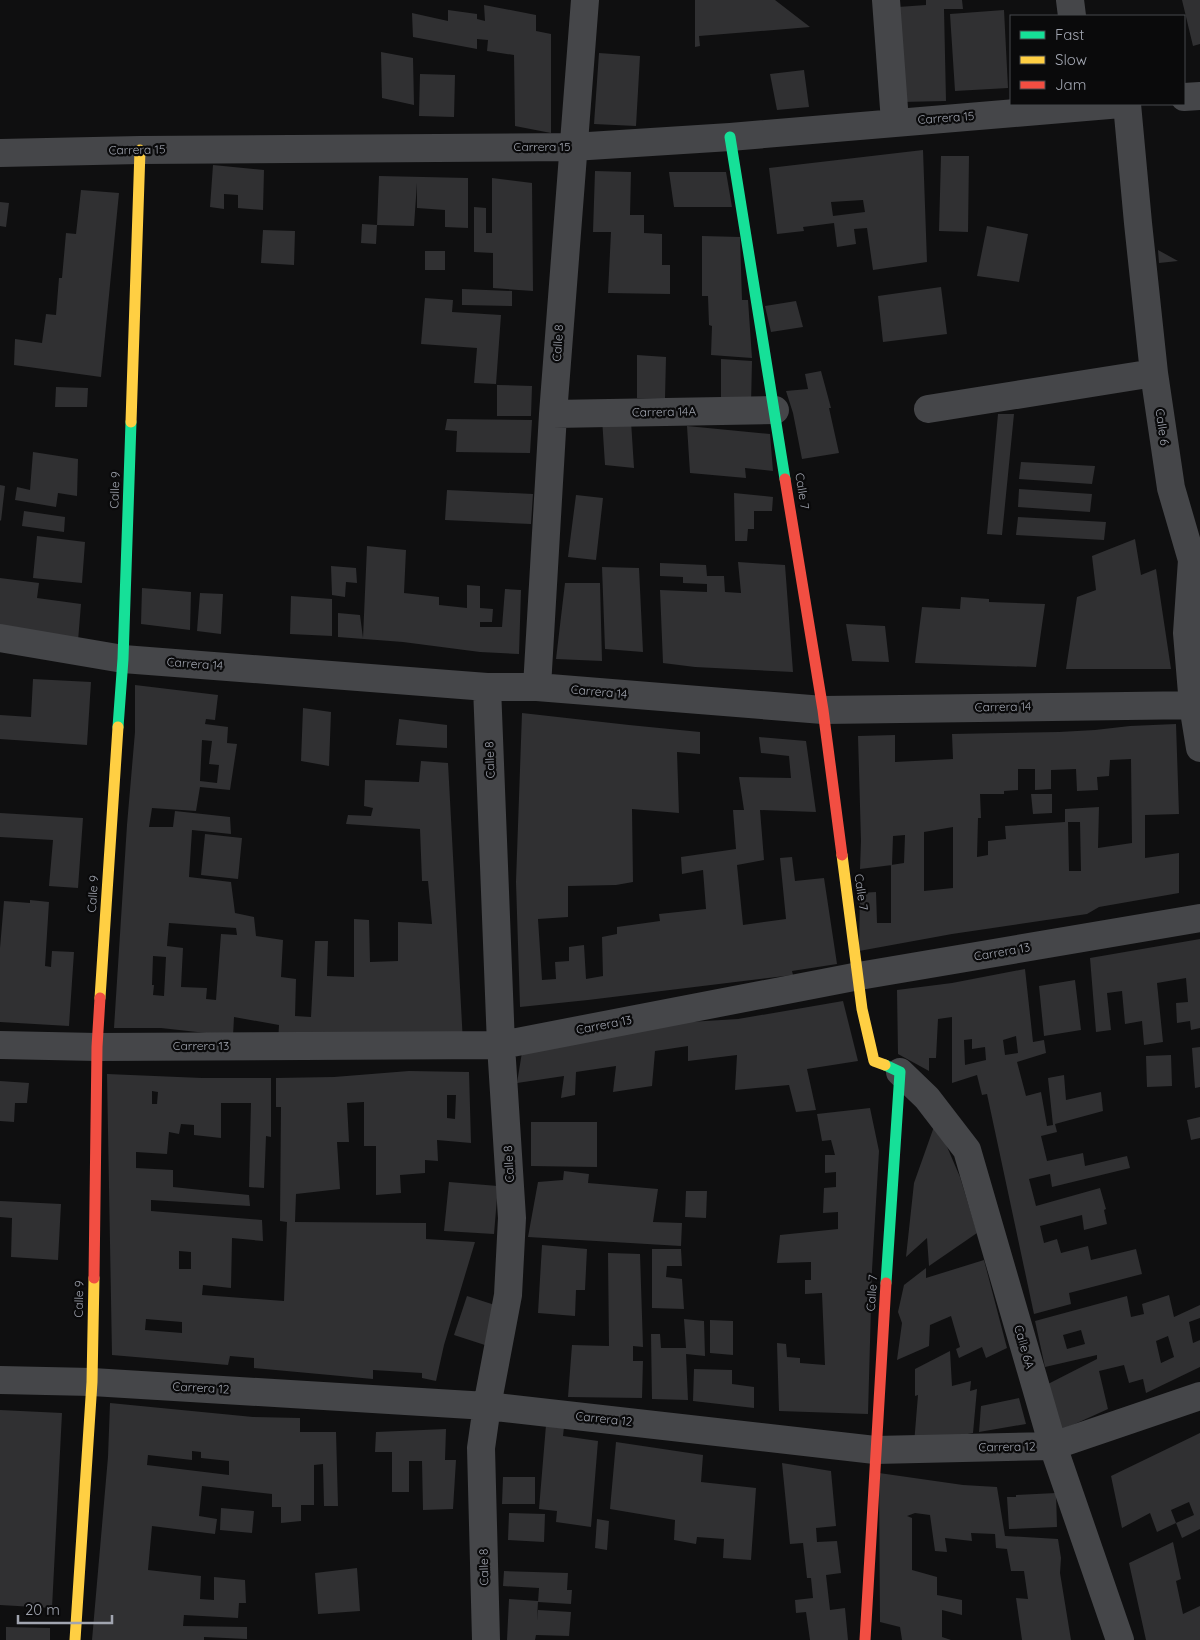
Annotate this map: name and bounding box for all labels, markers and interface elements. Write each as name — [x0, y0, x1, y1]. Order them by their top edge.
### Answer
legend — [1010, 15, 1185, 105]
text: Fast — [1055, 25, 1084, 44]
text: Slow — [1055, 50, 1087, 69]
text: Jam — [1055, 75, 1086, 94]
street label: Carrera 15 — [917, 108, 975, 127]
street label: Carrera 15 — [514, 139, 570, 154]
street label: Carrera 15 — [108, 142, 166, 157]
street label: Calle 8 — [549, 324, 566, 362]
street label: Carrera 14A — [632, 403, 696, 420]
street label: Calle 6 — [1152, 408, 1173, 447]
street label: Calle 9 — [106, 471, 123, 509]
street label: Calle 7 — [792, 472, 813, 510]
street label: Carrera 14 — [166, 654, 224, 673]
street label: Carrera 14 — [570, 682, 628, 701]
street label: Carrera 14 — [975, 699, 1031, 714]
street label: Calle 8 — [481, 741, 498, 779]
street label: Calle 7 — [852, 873, 871, 911]
street label: Calle 9 — [84, 875, 101, 913]
street label: Carrera 13 — [973, 939, 1031, 964]
street label: Carrera 13 — [575, 1012, 633, 1037]
street label: Carrera 13 — [173, 1038, 229, 1053]
street label: Calle 8 — [500, 1145, 517, 1183]
street label: Calle 7 — [863, 1274, 880, 1312]
street label: Calle 9 — [71, 1280, 86, 1318]
street label: Calle 6A — [1011, 1323, 1038, 1371]
street label: Carrera 12 — [172, 1379, 230, 1396]
street label: Carrera 12 — [575, 1408, 634, 1429]
street label: Carrera 12 — [978, 1438, 1036, 1454]
street label: Calle 8 — [476, 1548, 491, 1586]
scale bar — [18, 1592, 111, 1624]
text: 20 m — [25, 1600, 60, 1619]

